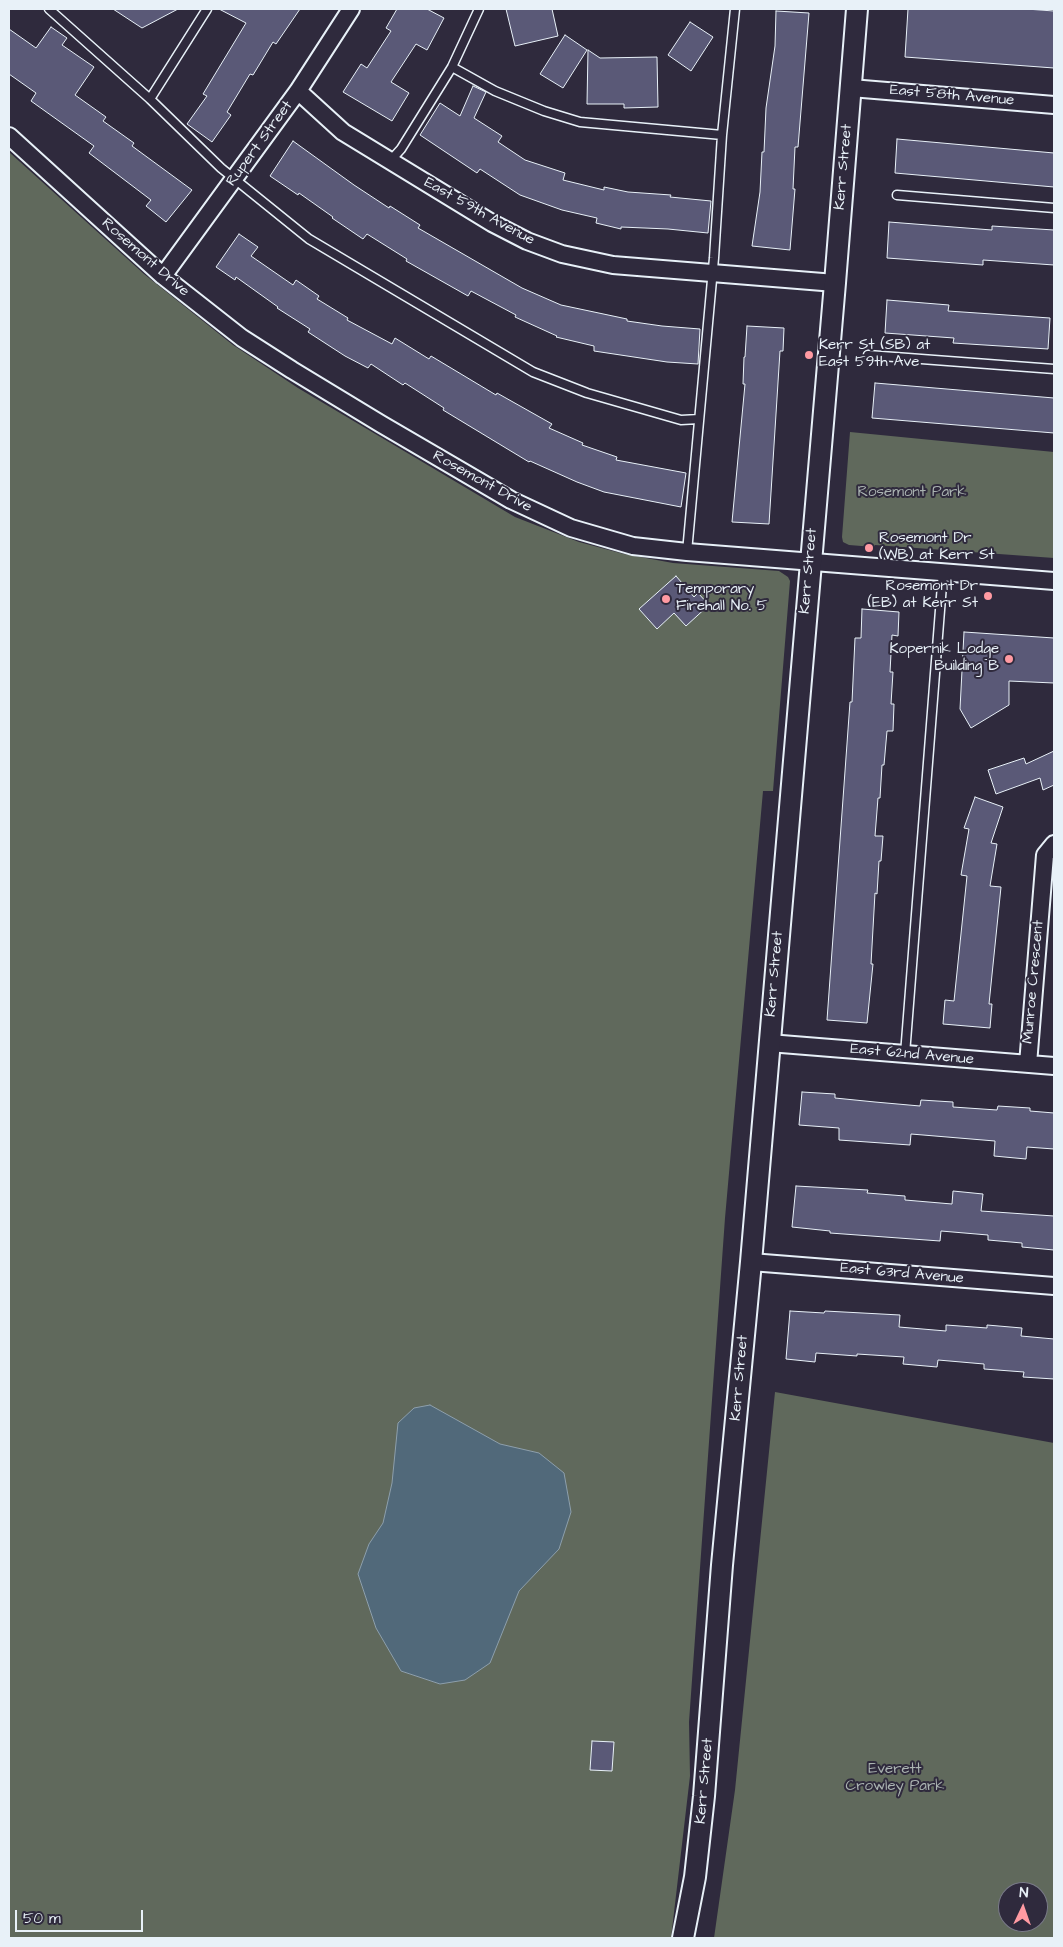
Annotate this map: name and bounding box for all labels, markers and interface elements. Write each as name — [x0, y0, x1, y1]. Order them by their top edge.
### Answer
street label: East 58th Avenue — [889, 82, 1015, 110]
street label: Rupert Street — [223, 98, 297, 190]
street label: Kerr Street — [831, 123, 857, 211]
street label: East 59th Avenue — [421, 174, 537, 250]
street label: Rosemont Drive — [97, 215, 193, 301]
place label: Kerr St (SB) at East 59th Ave — [819, 337, 930, 372]
marker: Kerr St (SB) at East 59th Ave — [803, 349, 815, 361]
street label: Rosemont Drive — [429, 447, 535, 517]
park label: Rosemont Park — [857, 484, 967, 502]
street label: Kerr Street — [796, 527, 822, 615]
place label: Rosemont Dr (WB) at Kerr St — [879, 530, 995, 565]
marker: Rosemont Dr (WB) at Kerr St — [863, 542, 875, 554]
place label: Rosemont Dr (EB) at Kerr St — [868, 578, 978, 613]
place label: Temporary Firehall No. 5 — [676, 581, 767, 616]
marker: Rosemont Dr (EB) at Kerr St — [982, 590, 994, 602]
marker: Temporary Firehall No. 5 — [660, 593, 672, 605]
place label: Kopernik Lodge Building B — [889, 641, 999, 676]
marker: Kopernik Lodge Building B — [1003, 653, 1015, 665]
street label: Munroe Crescent — [1020, 919, 1048, 1045]
street label: Kerr Street — [762, 930, 788, 1018]
street label: East 62nd Avenue — [849, 1041, 975, 1069]
street label: East 63rd Avenue — [840, 1260, 964, 1288]
street label: Kerr Street — [727, 1334, 753, 1422]
street label: Kerr Street — [692, 1737, 718, 1825]
park label: Everett Crowley Park — [846, 1761, 944, 1796]
north arrow — [998, 1882, 1048, 1932]
text: N — [1019, 1883, 1029, 1903]
scale bar — [18, 1900, 145, 1932]
text: 50 m — [23, 1908, 61, 1929]

